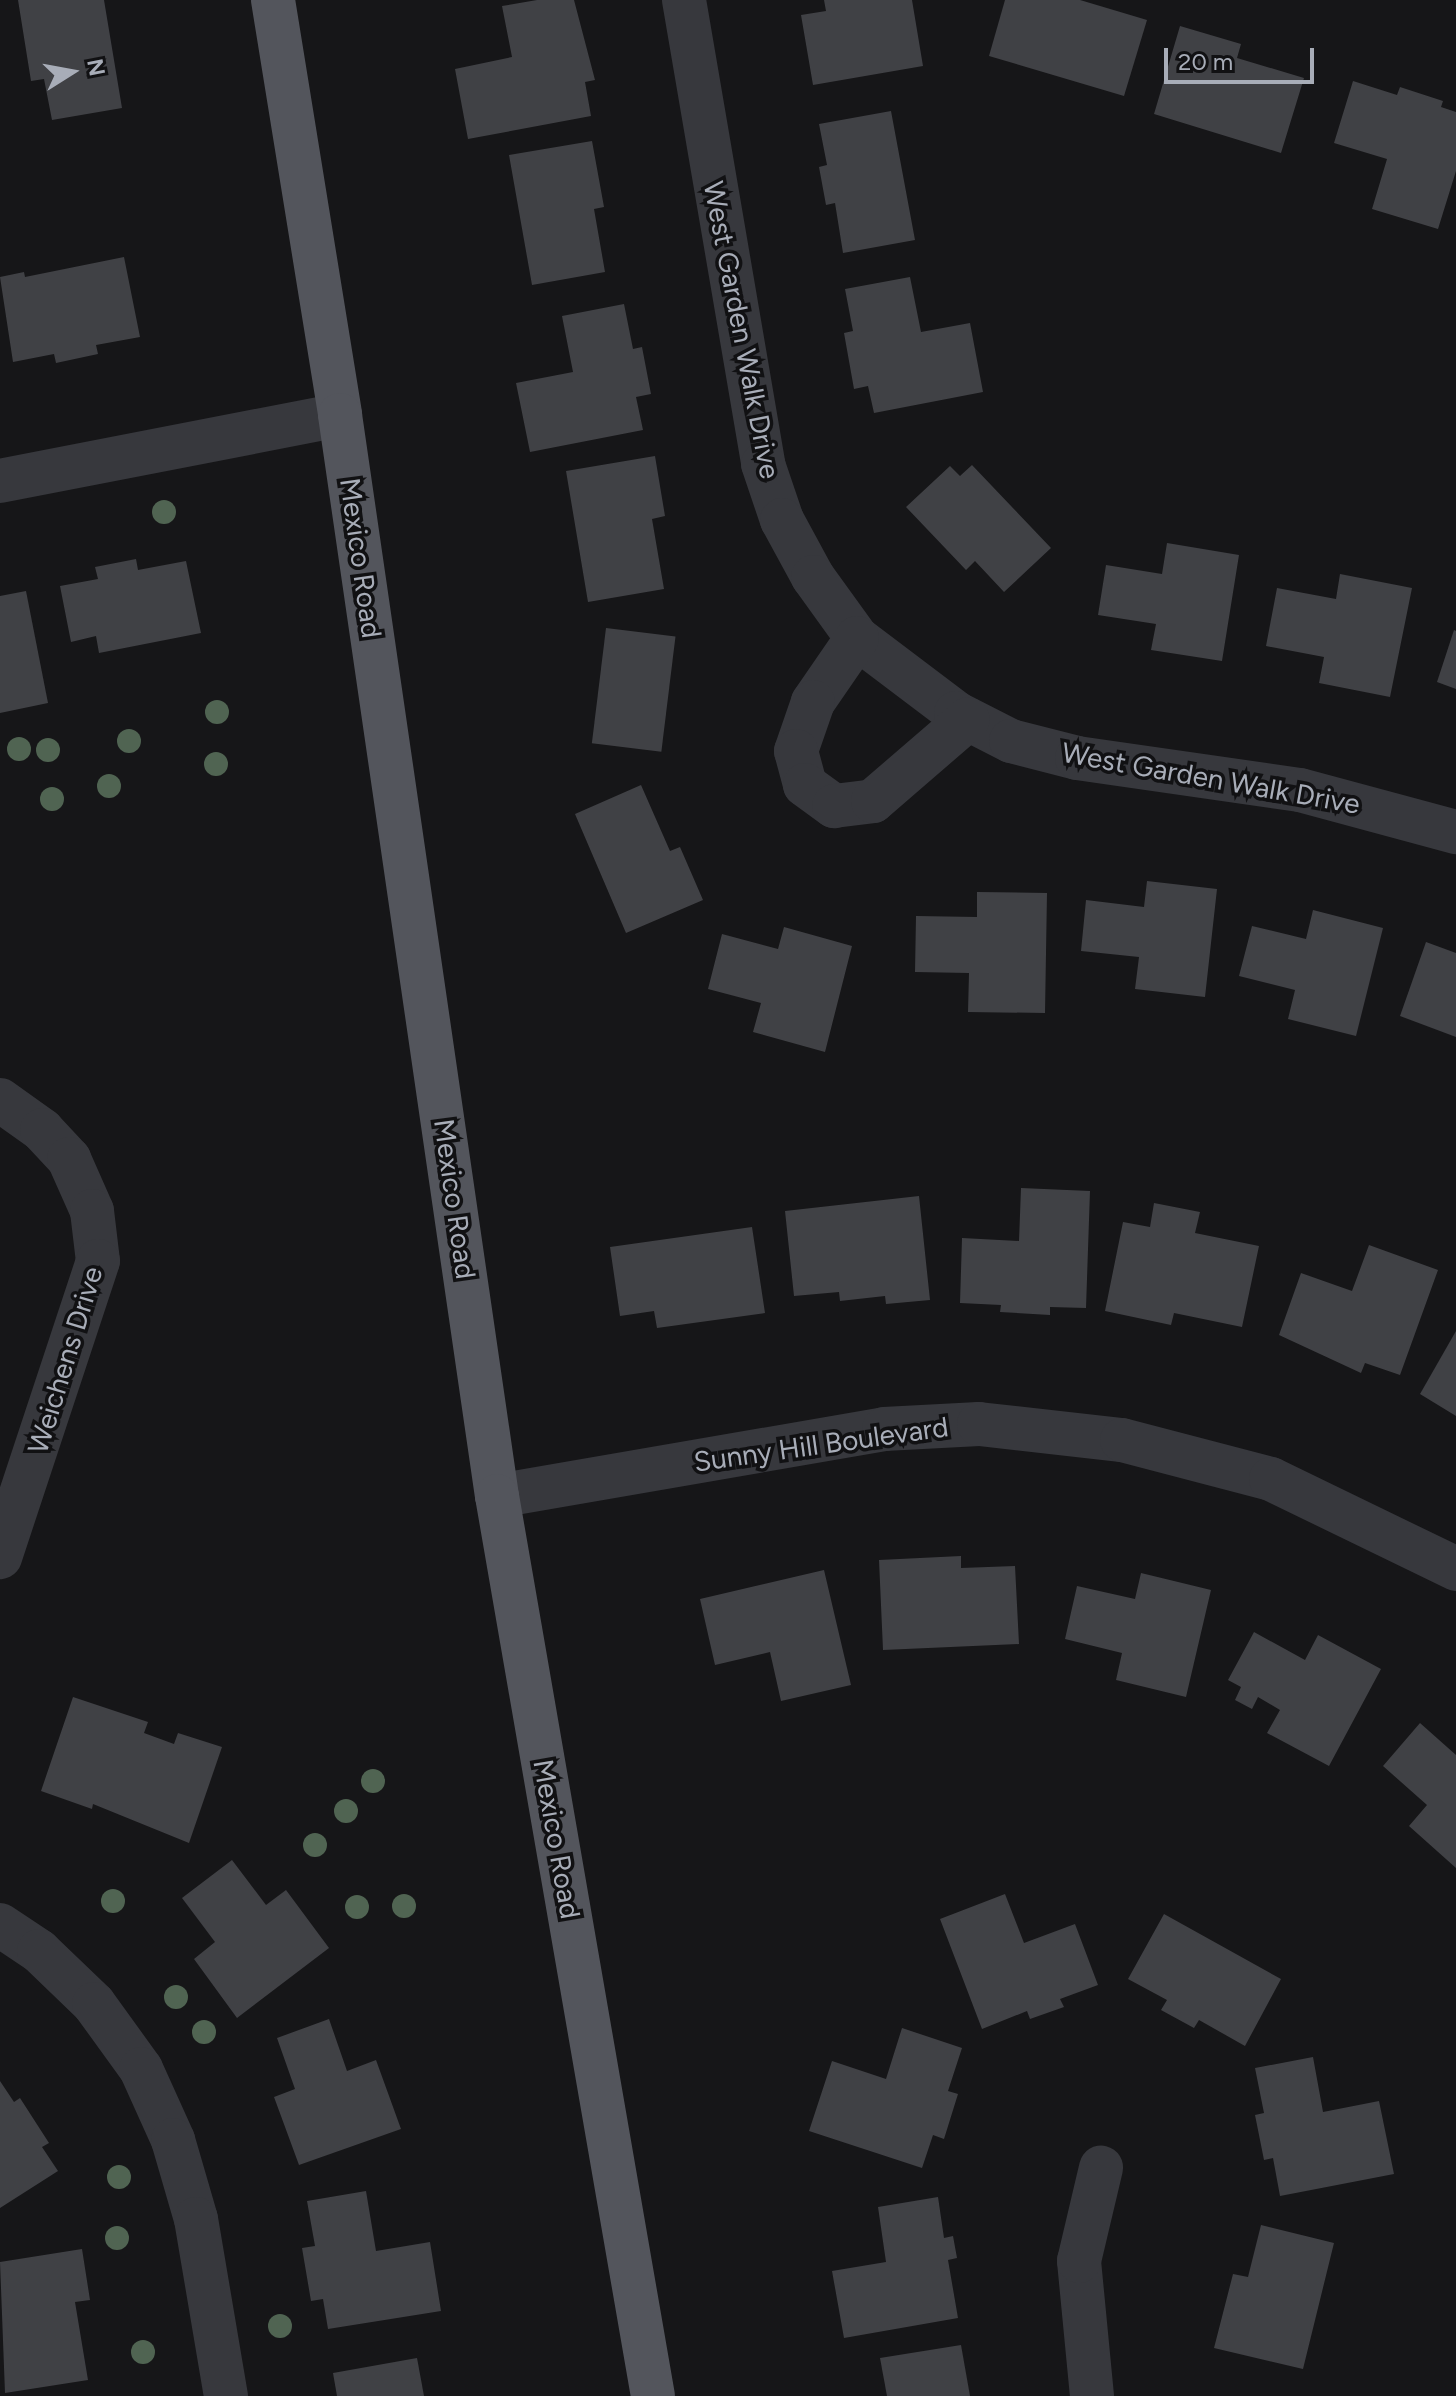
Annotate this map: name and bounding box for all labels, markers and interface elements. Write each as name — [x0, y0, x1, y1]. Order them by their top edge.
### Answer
north arrow — [32, 32, 112, 112]
scale bar — [1168, 32, 1318, 82]
text: 20 m — [1178, 47, 1233, 76]
text: N — [81, 56, 111, 78]
street label: West Garden Walk Drive — [697, 178, 787, 482]
street label: Mexico Road — [333, 476, 389, 640]
street label: West Garden Walk Drive — [1059, 735, 1363, 821]
street label: Mexico Road — [427, 1117, 483, 1281]
street label: Weichens Drive — [21, 1262, 109, 1458]
street label: Sunny Hill Boulevard — [692, 1410, 950, 1478]
street label: Mexico Road — [526, 1757, 588, 1921]

